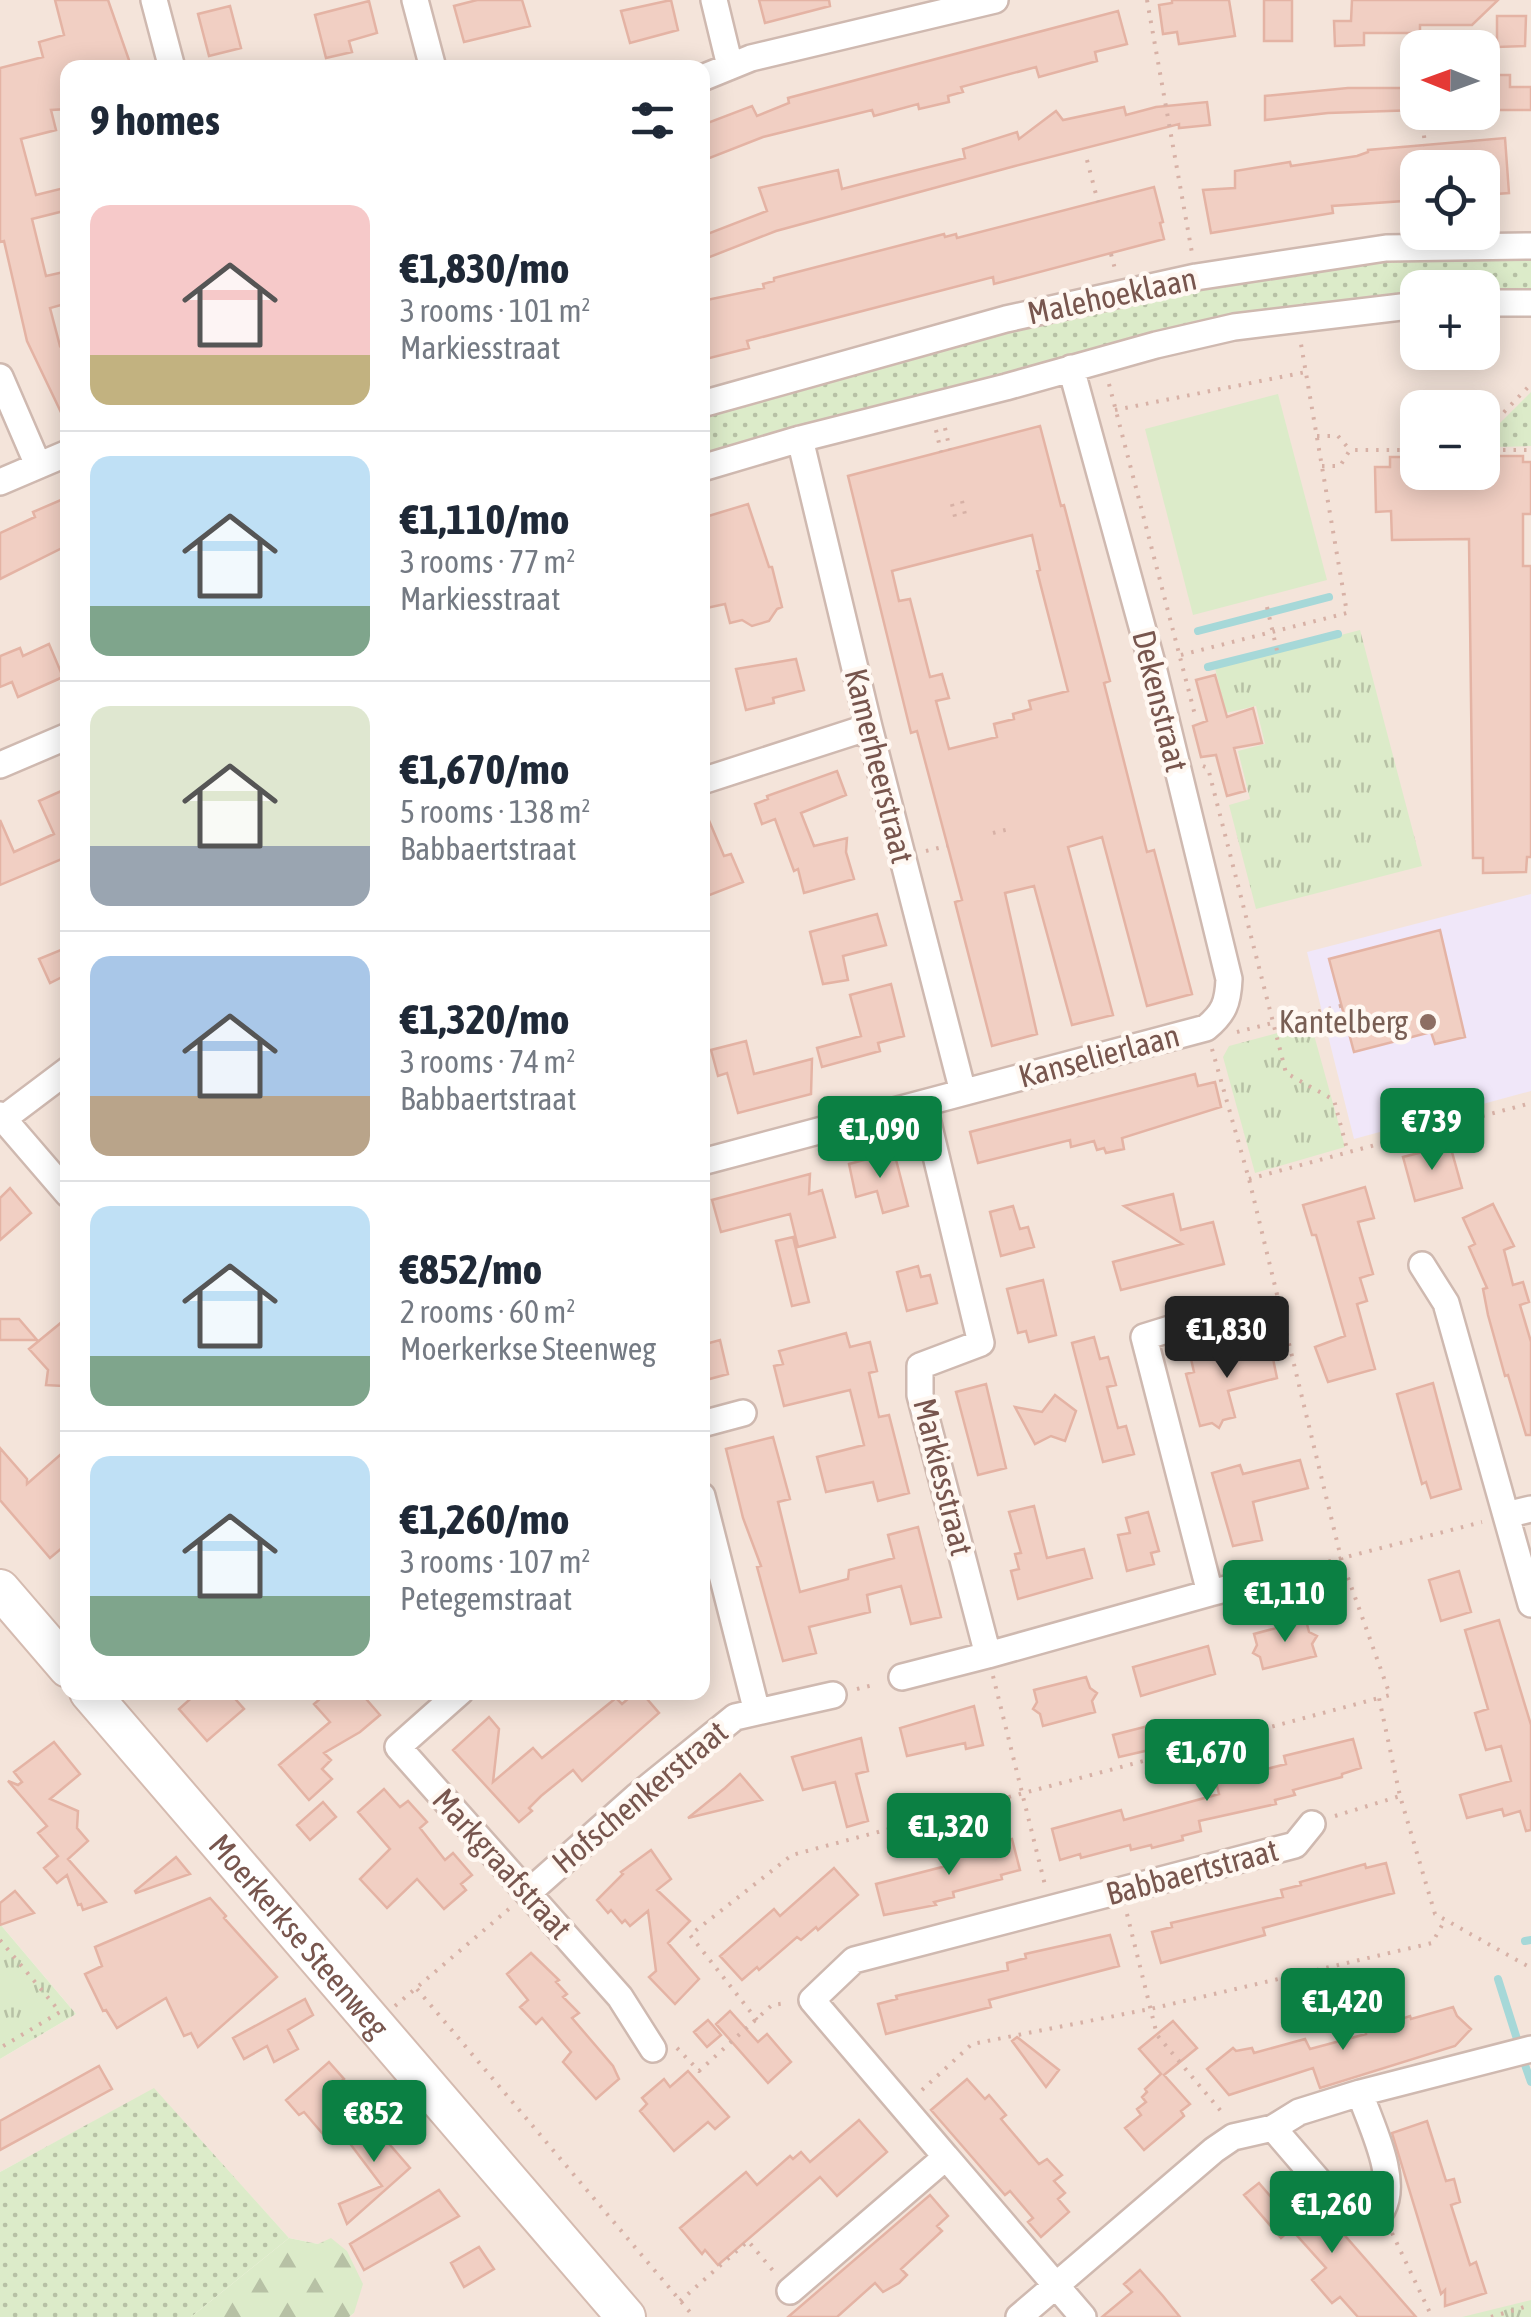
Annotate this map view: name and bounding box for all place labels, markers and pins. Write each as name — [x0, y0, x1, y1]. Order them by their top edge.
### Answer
place label: Kantelberg — [1279, 1003, 1408, 1040]
marker: Kantelberg — [1417, 1011, 1439, 1033]
pin: €739 — [1373, 1088, 1491, 1173]
pin: €1,090 — [799, 1096, 961, 1181]
pin: €1,830 — [1146, 1296, 1308, 1381]
pin: €1,110 — [1204, 1560, 1366, 1645]
pin: €1,670 — [1126, 1719, 1288, 1804]
pin: €1,320 — [868, 1793, 1030, 1878]
pin: €1,420 — [1262, 1968, 1424, 2053]
pin: €852 — [315, 2080, 433, 2165]
pin: €1,260 — [1251, 2171, 1413, 2256]

